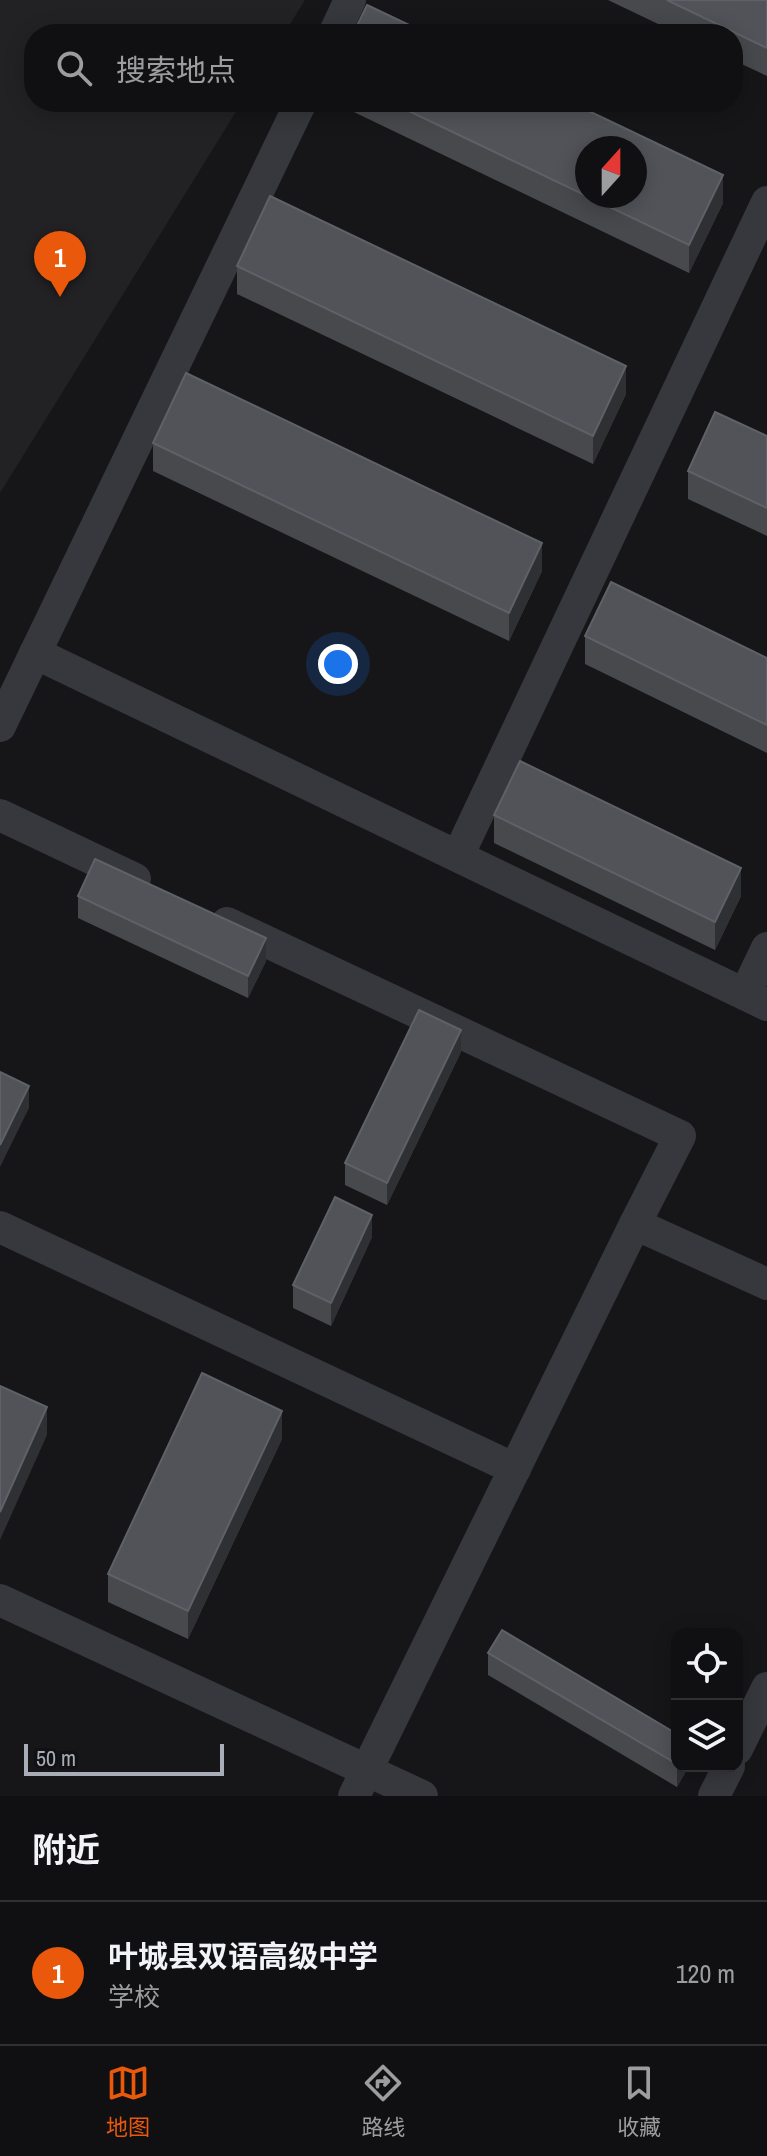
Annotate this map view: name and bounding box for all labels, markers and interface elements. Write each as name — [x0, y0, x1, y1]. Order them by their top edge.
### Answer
search box — [24, 24, 743, 112]
icon: search — [52, 46, 96, 90]
text: 搜索地点 — [116, 50, 236, 90]
north arrow — [575, 136, 647, 208]
pin: 1 — [34, 231, 86, 297]
your location — [318, 644, 358, 684]
map controls — [671, 1628, 743, 1772]
button: locate — [671, 1628, 743, 1700]
button: layers — [671, 1700, 743, 1772]
scale bar — [24, 1740, 224, 1776]
text: 50 m — [36, 1743, 76, 1773]
text: 附近 — [32, 1827, 100, 1873]
text: 叶城县双语高级中学 — [108, 1936, 378, 1976]
text: 1 — [52, 1956, 64, 1991]
text: 120 m — [676, 1956, 735, 1991]
text: 学校 — [108, 1979, 160, 2014]
tab: 地图 — [106, 2061, 150, 2142]
tab: 路线 — [361, 2061, 405, 2142]
tab: 收藏 — [617, 2061, 661, 2142]

